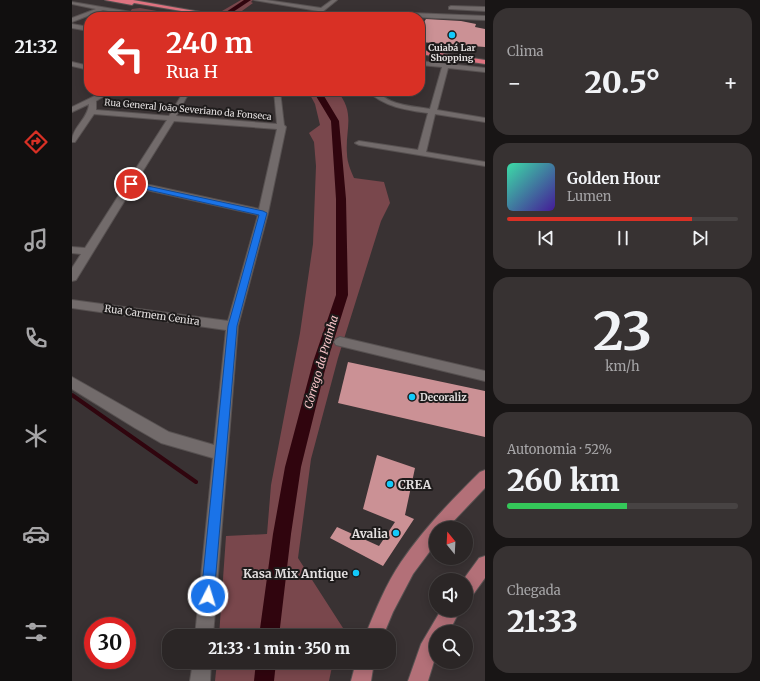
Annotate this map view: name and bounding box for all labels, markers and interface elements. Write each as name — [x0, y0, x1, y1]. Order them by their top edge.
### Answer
text: 240 m — [166, 25, 253, 61]
icon: left — [100, 28, 152, 80]
marker: Cuiabá Lar Shopping — [447, 30, 457, 40]
text: 21:32 — [15, 35, 57, 58]
place label: Cuiabá Lar Shopping — [428, 42, 476, 63]
text: Clima — [507, 43, 544, 60]
text: Rua H — [166, 60, 218, 83]
text: 20.5° — [585, 63, 660, 101]
text: − — [507, 69, 522, 97]
text: + — [723, 69, 738, 97]
street label: Rua General João Severiano da Fonseca — [104, 96, 272, 122]
icon: directions — [22, 128, 50, 156]
pin — [114, 167, 148, 201]
text: Golden Hour — [567, 169, 661, 188]
icon: arrive — [120, 173, 142, 195]
text: Lumen — [567, 188, 611, 205]
icon: music — [22, 226, 50, 254]
icon: previous — [535, 227, 557, 249]
icon: pause — [612, 227, 634, 249]
icon: next — [689, 227, 711, 249]
text: 23 — [593, 299, 652, 364]
street label: Rua Carmem Cenira — [104, 302, 201, 328]
water label: Córrego da Prainha — [301, 314, 341, 410]
icon: phone — [22, 324, 50, 352]
text: km/h — [605, 358, 640, 375]
place label: Decoraliz — [420, 391, 467, 404]
marker: Decoraliz — [407, 392, 417, 402]
icon: climate — [22, 422, 50, 450]
text: Autonomia · 52% — [507, 441, 612, 458]
text: 260 km — [507, 461, 620, 499]
place label: CREA — [398, 477, 432, 492]
marker: CREA — [385, 479, 395, 489]
icon: car — [22, 520, 50, 548]
north arrow — [429, 521, 473, 565]
map controls — [429, 521, 473, 669]
place label: Avalia — [351, 526, 388, 541]
marker: Avalia — [391, 528, 401, 538]
place label: Kasa Mix Antique — [243, 566, 348, 581]
marker: Kasa Mix Antique — [351, 568, 361, 578]
button: sound — [429, 573, 473, 617]
position arrow — [187, 575, 229, 617]
text: Chegada — [507, 582, 561, 599]
text: 21:33 — [507, 602, 578, 640]
speed limit sign: 30 — [84, 617, 136, 669]
icon: filters — [22, 618, 50, 646]
button: search — [429, 625, 473, 669]
text: 21:33 · 1 min · 350 m — [208, 639, 350, 658]

